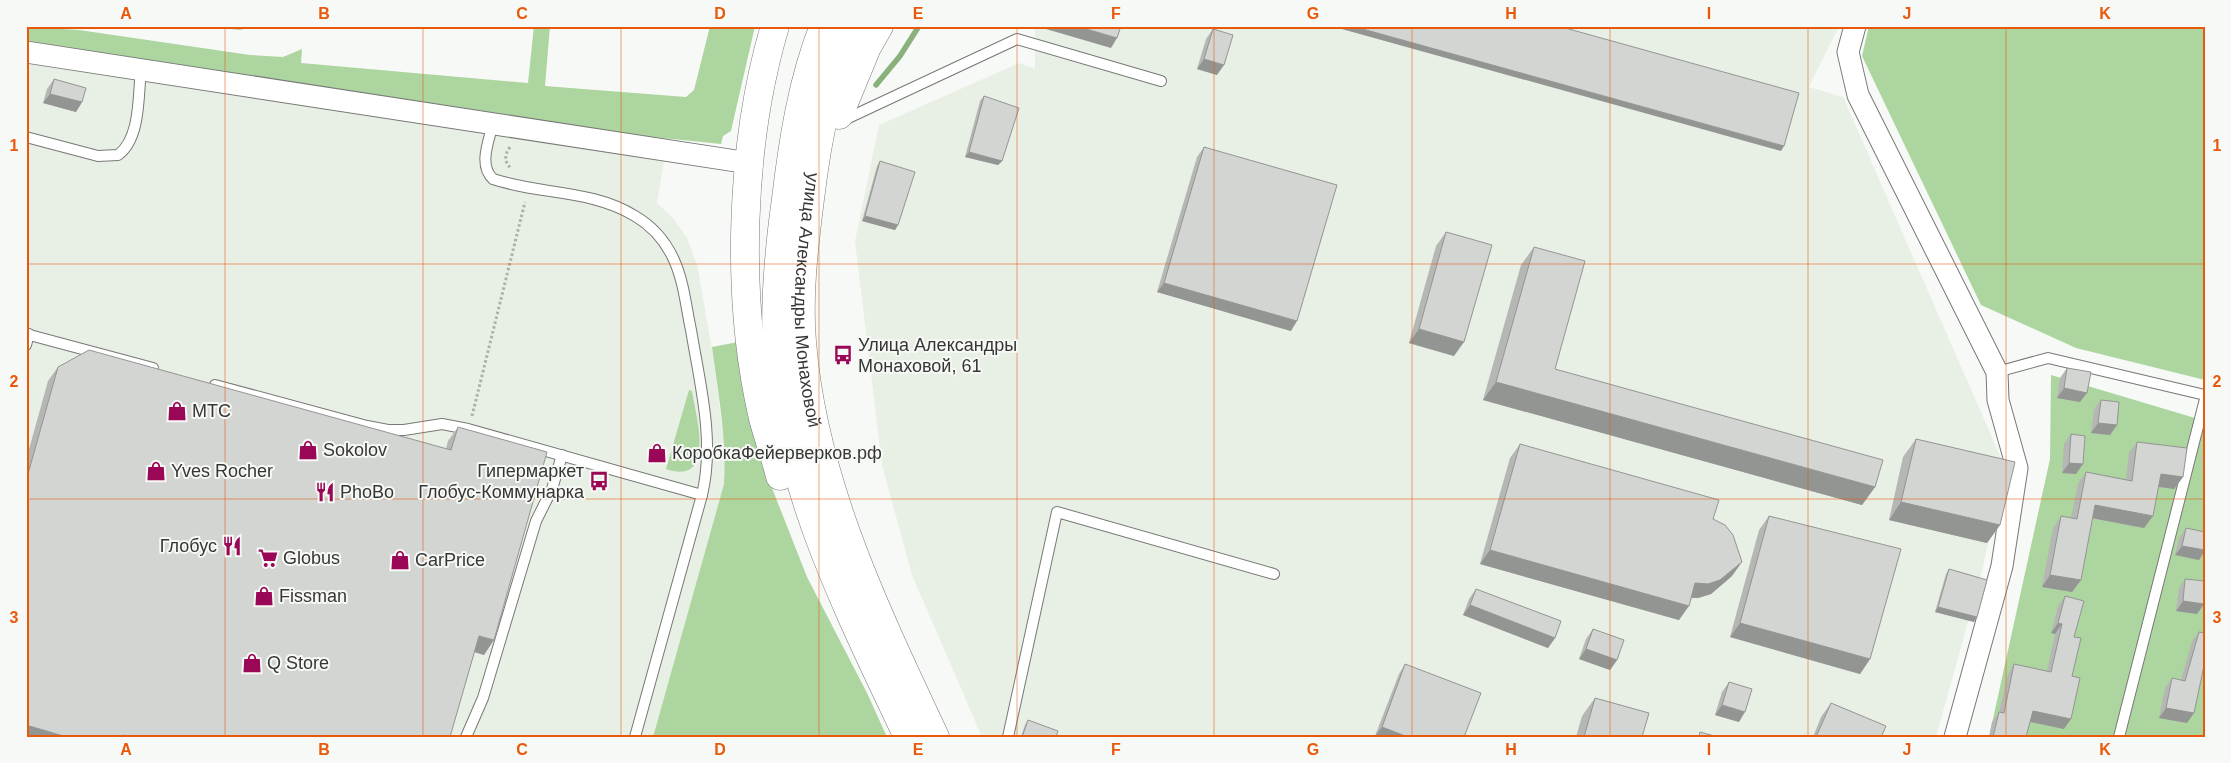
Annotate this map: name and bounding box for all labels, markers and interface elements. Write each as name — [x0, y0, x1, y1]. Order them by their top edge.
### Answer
text: A — [120, 5, 132, 22]
text: B — [318, 5, 330, 22]
text: C — [516, 5, 528, 22]
text: D — [714, 5, 726, 22]
text: E — [913, 5, 924, 22]
text: F — [1111, 5, 1121, 22]
text: G — [1307, 5, 1319, 22]
text: H — [1505, 5, 1517, 22]
text: I — [1707, 5, 1711, 22]
text: J — [1903, 5, 1911, 22]
text: K — [2099, 5, 2111, 22]
text: 1 — [10, 137, 19, 154]
text: 1 — [2213, 137, 2222, 154]
street label: улица Александры Монаховой — [791, 171, 825, 429]
place label: Улица Александры Монаховой, 61 — [858, 335, 1017, 376]
bus stop icon: Улица Александры Монаховой, 61 — [832, 344, 854, 366]
text: 2 — [10, 373, 19, 390]
text: 2 — [2213, 373, 2222, 390]
shop icon: МТС — [166, 400, 188, 422]
place label: МТС — [192, 401, 231, 421]
shop icon: Sokolov — [297, 439, 319, 461]
place label: Sokolov — [323, 440, 387, 460]
shop icon: КоробкаФейерверков.рф — [646, 442, 668, 464]
place label: КоробкаФейерверков.рф — [672, 443, 882, 463]
shop icon: Yves Rocher — [145, 460, 167, 482]
place label: Yves Rocher — [171, 461, 273, 481]
place label: Гипермаркет Глобус-Коммунарка — [418, 461, 585, 502]
bus stop icon: Гипермаркет Глобус-Коммунарка — [588, 470, 610, 492]
restaurant icon: PhoBo — [314, 481, 336, 503]
place label: PhoBo — [340, 482, 394, 502]
restaurant icon: Глобус — [221, 535, 243, 557]
place label: Глобус — [160, 536, 217, 556]
supermarket icon: Globus — [257, 547, 279, 569]
place label: Globus — [283, 548, 340, 568]
shop icon: CarPrice — [389, 549, 411, 571]
place label: CarPrice — [415, 550, 485, 570]
shop icon: Fissman — [253, 585, 275, 607]
place label: Fissman — [279, 586, 347, 606]
text: 3 — [10, 609, 19, 626]
text: 3 — [2213, 609, 2222, 626]
shop icon: Q Store — [241, 652, 263, 674]
place label: Q Store — [267, 653, 329, 673]
text: A — [120, 741, 132, 758]
text: B — [318, 741, 330, 758]
text: C — [516, 741, 528, 758]
text: D — [714, 741, 726, 758]
text: E — [913, 741, 924, 758]
text: F — [1111, 741, 1121, 758]
text: G — [1307, 741, 1319, 758]
text: H — [1505, 741, 1517, 758]
text: I — [1707, 741, 1711, 758]
text: J — [1903, 741, 1911, 758]
text: K — [2099, 741, 2111, 758]

